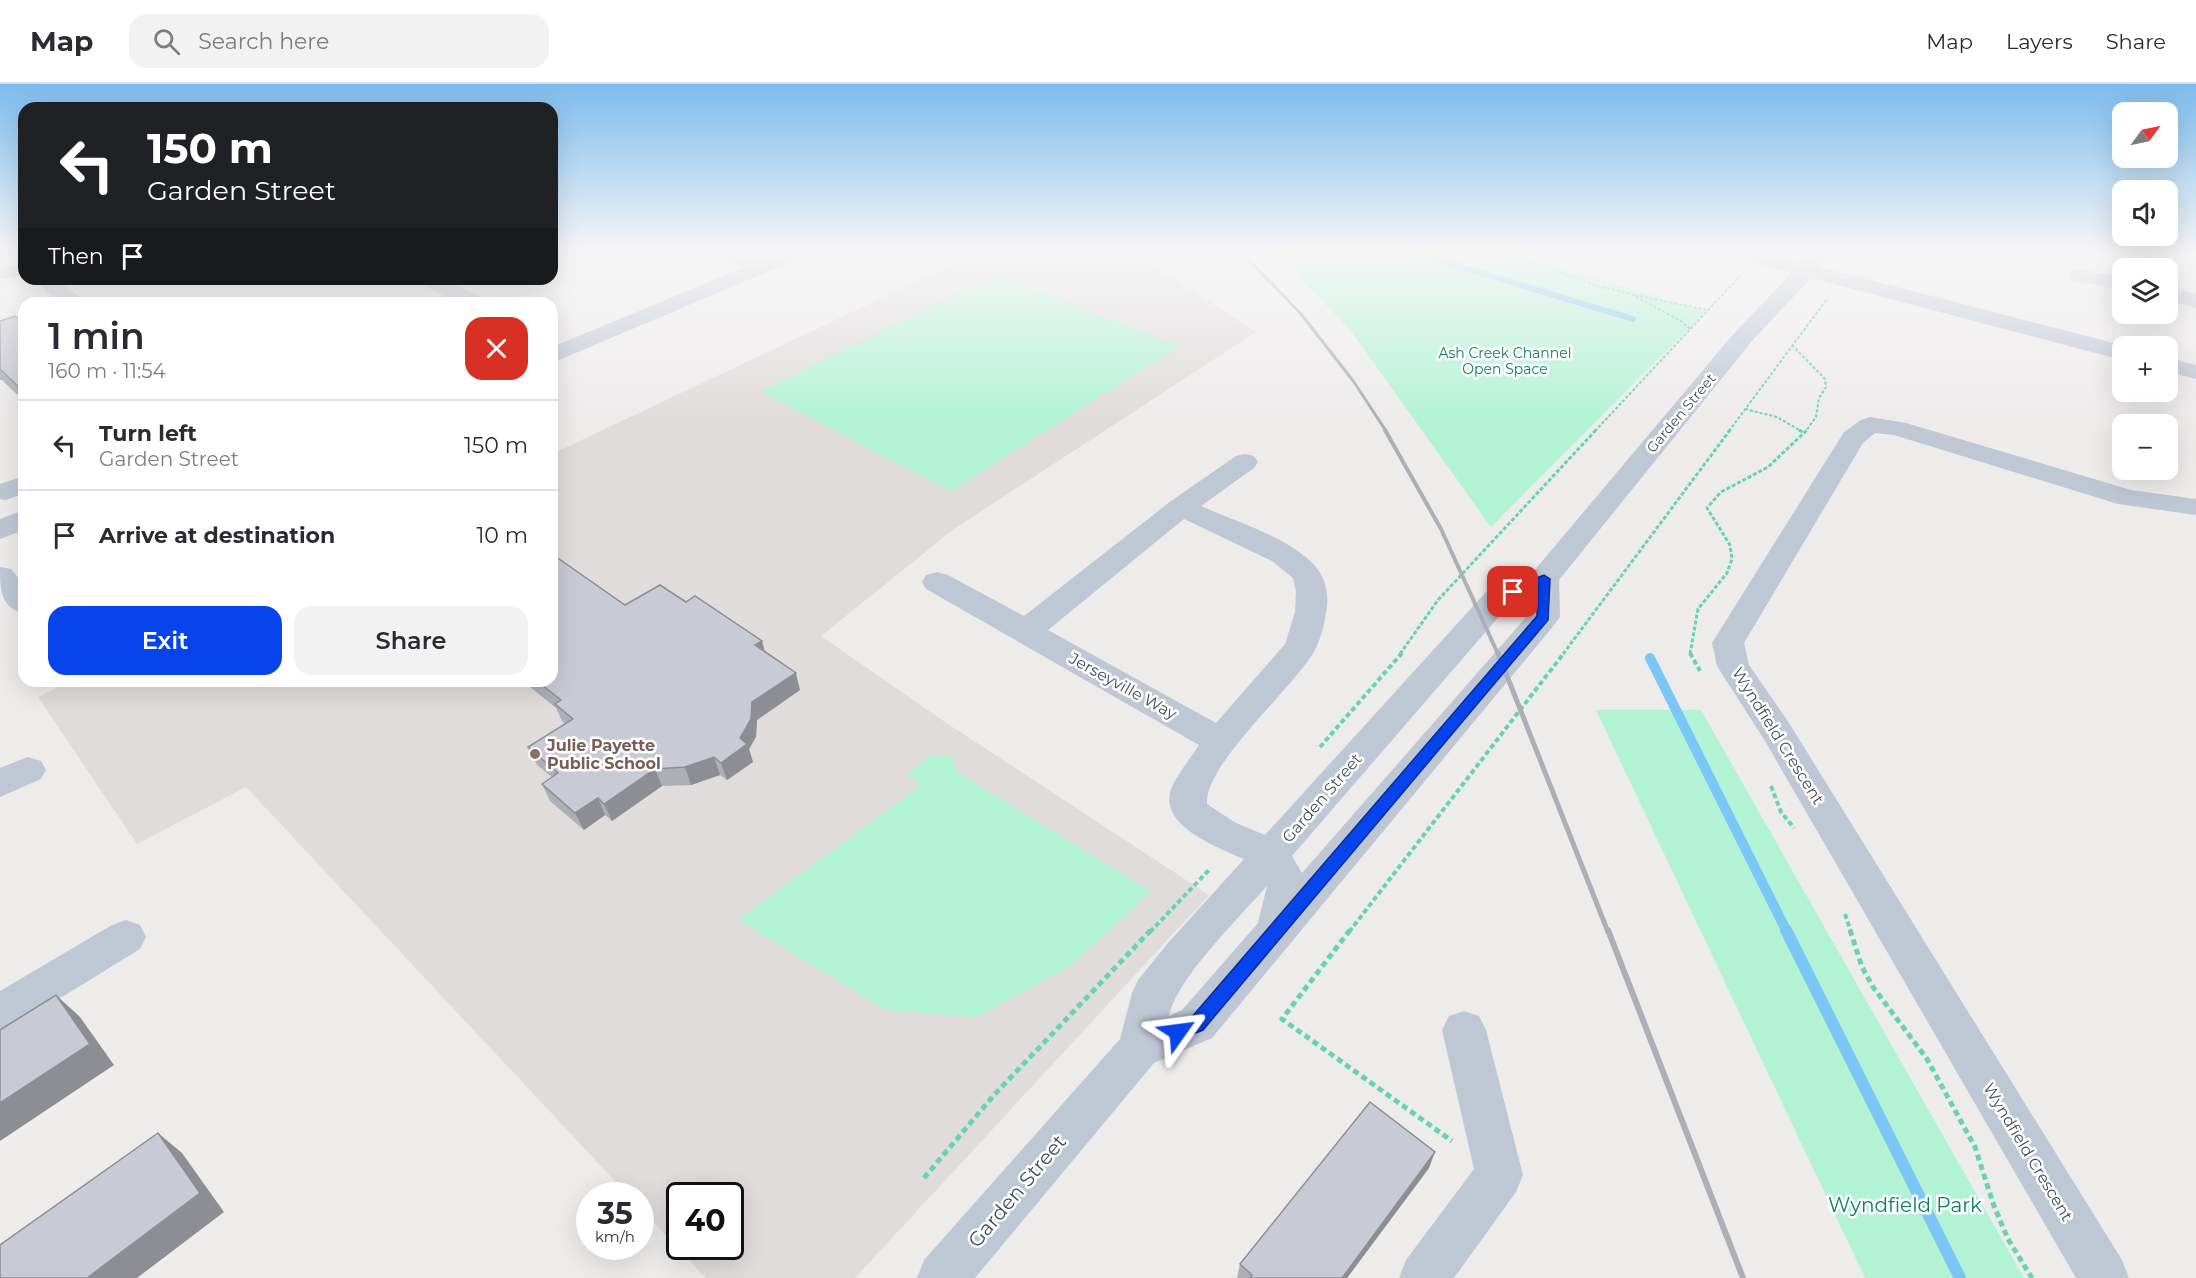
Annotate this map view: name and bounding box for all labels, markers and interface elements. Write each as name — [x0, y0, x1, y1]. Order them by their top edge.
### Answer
search box — [129, 14, 549, 68]
text: Map — [30, 24, 93, 58]
icon: search — [150, 25, 183, 58]
text: Search here — [198, 28, 329, 55]
text: Map — [1926, 29, 1973, 54]
text: Layers — [2006, 29, 2073, 54]
text: Share — [2106, 29, 2166, 54]
north arrow — [2112, 102, 2178, 168]
map controls — [2112, 102, 2178, 480]
text: 150 m — [147, 122, 273, 174]
icon: left — [48, 126, 126, 204]
text: Garden Street — [147, 174, 336, 207]
button: sound — [2112, 180, 2178, 246]
icon: arrive — [116, 240, 149, 273]
text: Then — [48, 243, 104, 270]
button: layers — [2112, 258, 2178, 324]
text: 1 min — [48, 314, 145, 358]
button: close — [465, 317, 528, 380]
button: + — [2112, 336, 2178, 402]
park label: Ash Creek Channel Open Space — [1438, 344, 1572, 378]
text: 160 m · 11:54 — [48, 359, 166, 383]
street label: Garden Street — [1643, 369, 1720, 456]
button: − — [2112, 414, 2178, 480]
text: Turn left — [99, 420, 197, 447]
icon: left — [48, 429, 81, 462]
text: 150 m — [464, 432, 528, 459]
text: Garden Street — [99, 447, 239, 471]
icon: arrive — [48, 519, 81, 552]
text: Arrive at destination — [99, 522, 335, 549]
text: 10 m — [476, 522, 528, 549]
pin — [1487, 566, 1538, 617]
icon: arrive — [1496, 575, 1529, 608]
button: Exit — [48, 606, 282, 675]
button: Share — [294, 606, 528, 675]
street label: Jerseyville Way — [1065, 648, 1180, 724]
street label: Wyndfield Crescent — [1728, 664, 1828, 808]
place label: Julie Payette Public School — [546, 736, 661, 773]
marker: Julie Payette Public School — [528, 747, 542, 761]
street label: Garden Street — [1278, 749, 1366, 846]
position arrow — [1146, 1000, 1210, 1064]
street label: Wyndfield Crescent — [1979, 1080, 2077, 1225]
street label: Garden Street — [963, 1130, 1071, 1252]
speed limit sign: 40 — [666, 1182, 744, 1260]
park label: Wyndfield Park — [1828, 1193, 1982, 1217]
text: 35 — [597, 1195, 633, 1232]
text: km/h — [595, 1227, 635, 1246]

